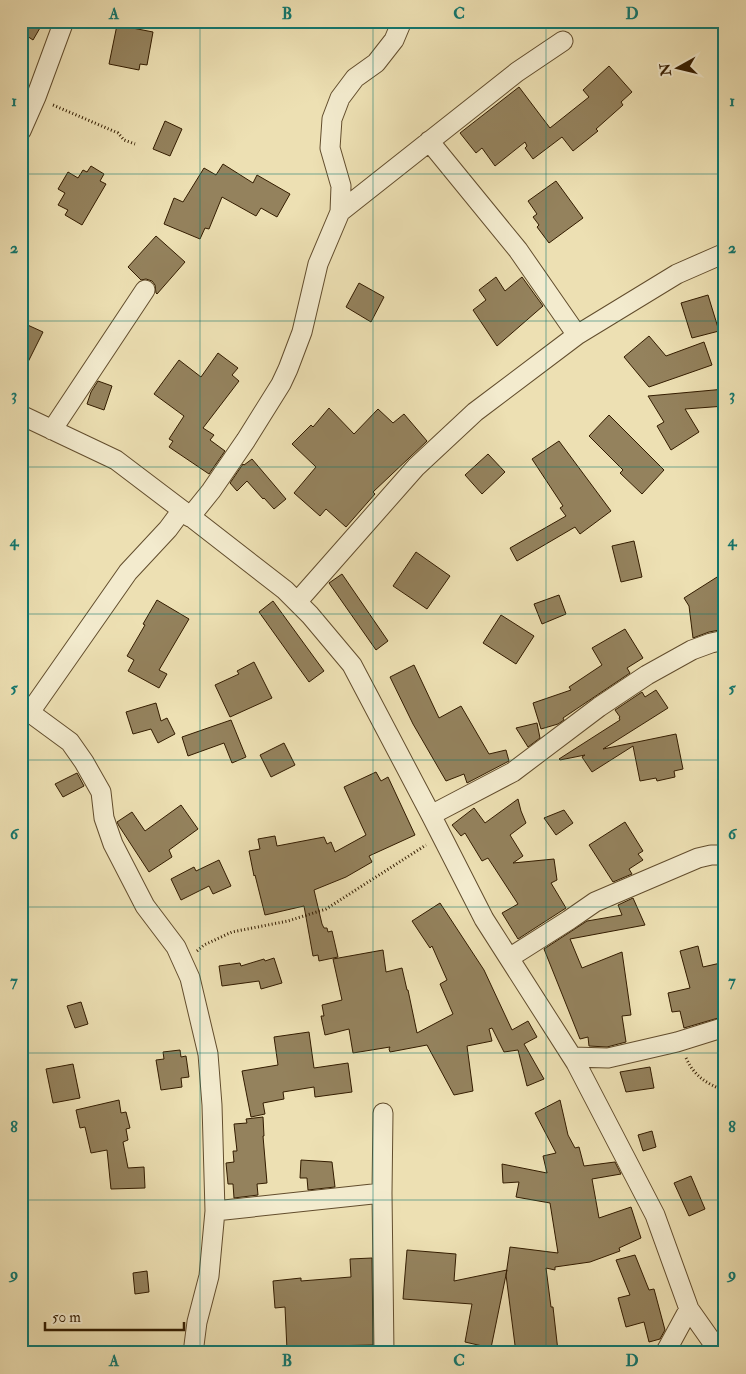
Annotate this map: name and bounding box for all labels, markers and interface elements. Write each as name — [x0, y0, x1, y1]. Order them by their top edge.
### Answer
text: A — [108, 4, 120, 24]
text: B — [282, 4, 292, 24]
text: C — [453, 4, 465, 24]
text: D — [625, 4, 639, 24]
north arrow — [654, 42, 704, 92]
text: N — [656, 62, 675, 78]
text: 1 — [11, 91, 17, 111]
text: 1 — [729, 91, 735, 111]
text: 2 — [10, 238, 18, 258]
text: 2 — [728, 238, 736, 258]
text: 3 — [11, 385, 17, 405]
text: 3 — [729, 385, 735, 405]
text: 4 — [9, 531, 20, 551]
text: 4 — [727, 531, 738, 551]
text: 5 — [10, 678, 18, 698]
text: 5 — [728, 678, 736, 698]
text: 6 — [10, 824, 20, 844]
text: 6 — [728, 824, 738, 844]
text: 7 — [10, 971, 18, 991]
text: 7 — [728, 971, 736, 991]
text: 8 — [10, 1117, 18, 1137]
text: 8 — [728, 1117, 736, 1137]
text: 9 — [8, 1264, 18, 1284]
text: 9 — [726, 1264, 736, 1284]
scale bar — [45, 1299, 184, 1331]
text: 50 m — [52, 1308, 81, 1327]
text: A — [108, 1351, 120, 1371]
text: B — [282, 1351, 292, 1371]
text: C — [453, 1351, 465, 1371]
text: D — [625, 1351, 639, 1371]

